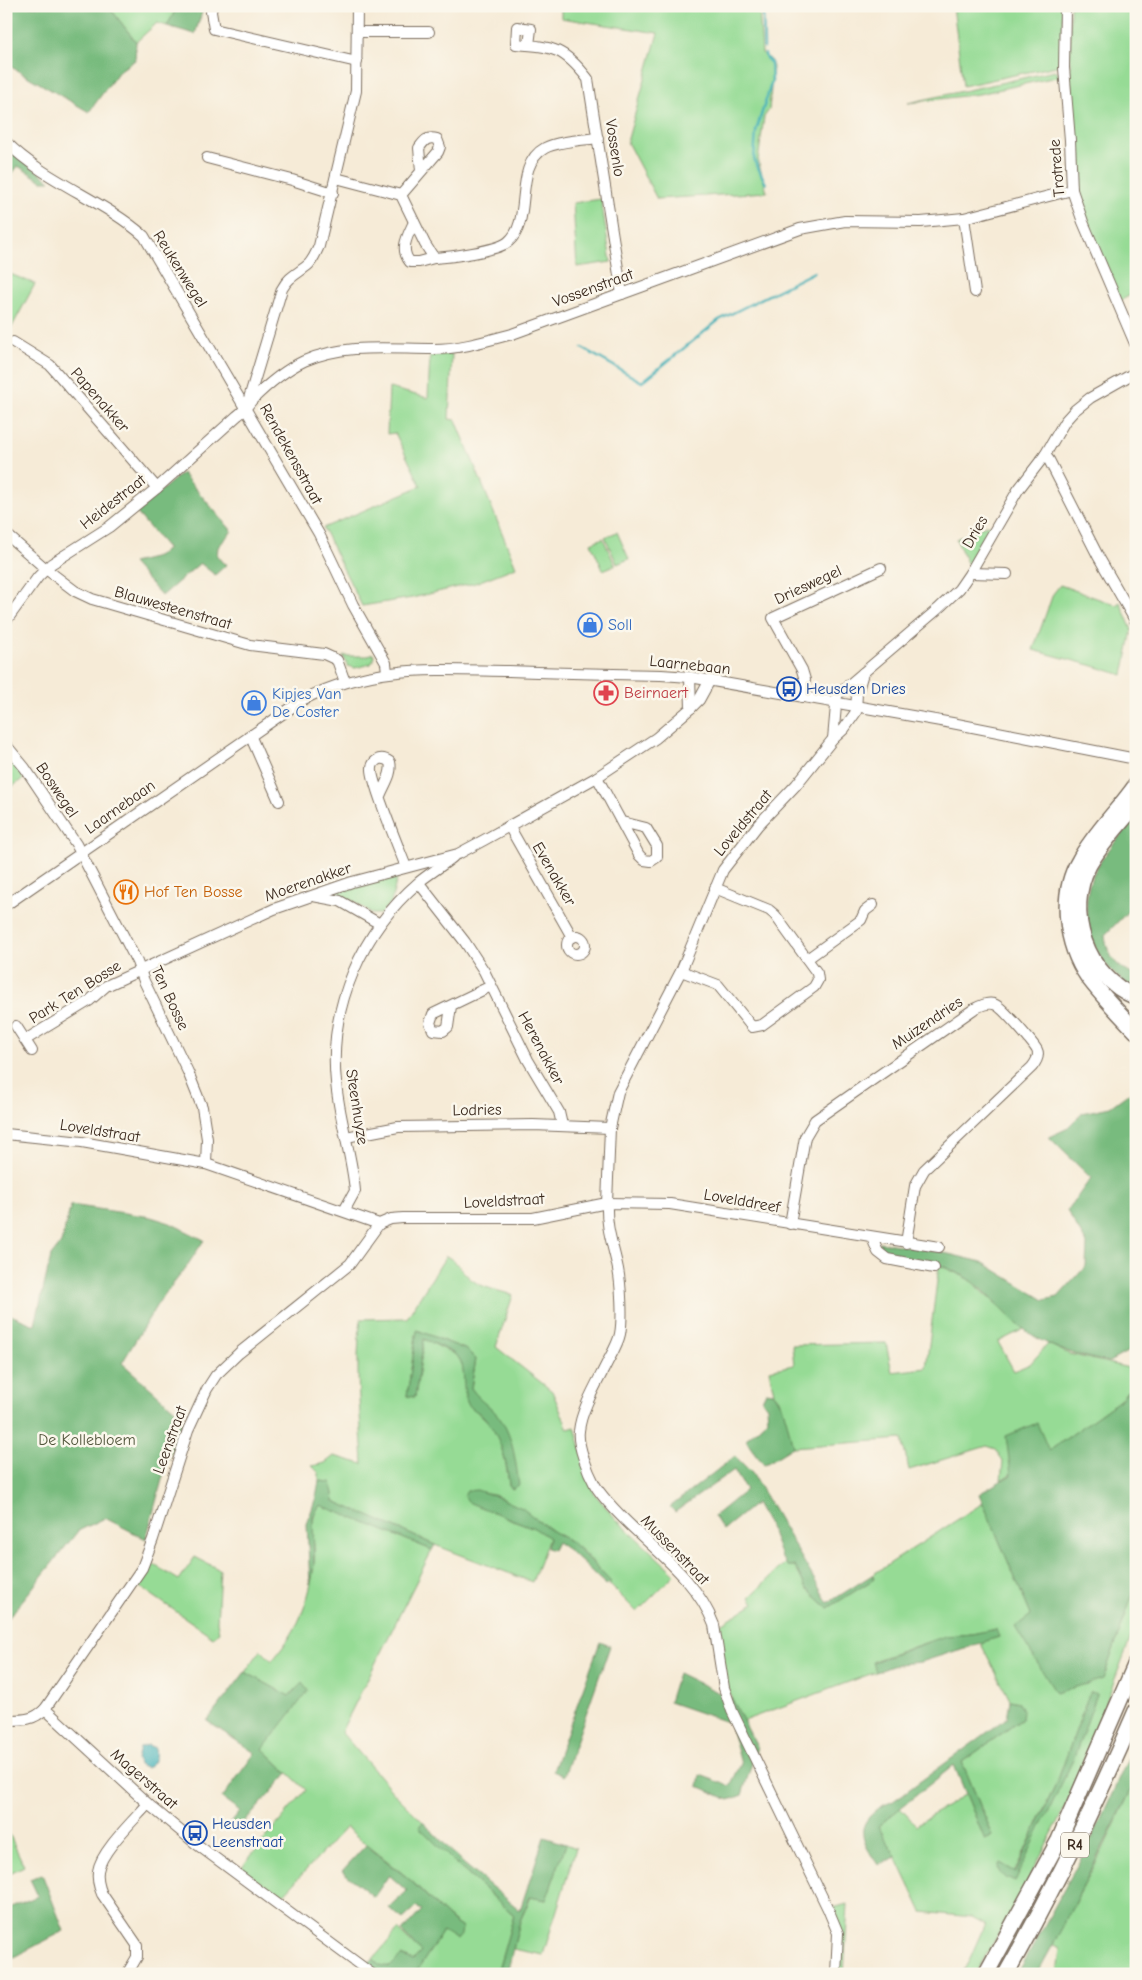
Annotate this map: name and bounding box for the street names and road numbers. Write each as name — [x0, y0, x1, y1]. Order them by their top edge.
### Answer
street label: Vossenlo — [602, 118, 628, 178]
street label: Trotrede — [1046, 138, 1068, 198]
street label: Reukenwegel — [149, 227, 211, 311]
street label: Vossenstraat — [550, 265, 636, 311]
street label: Papenakker — [67, 364, 133, 436]
street label: Rendekensstraat — [256, 401, 326, 508]
street label: Heidestraat — [77, 471, 150, 533]
street label: Dries — [959, 512, 992, 552]
street label: Drieswegel — [772, 562, 844, 608]
street label: Blauwesteenstraat — [112, 583, 234, 633]
street label: Laarnebaan — [649, 652, 731, 678]
street label: Boswegel — [32, 759, 82, 821]
street label: Laarnebaan — [82, 776, 158, 838]
street label: Loveldstraat — [710, 786, 776, 860]
street label: Evenakker — [529, 839, 580, 910]
street label: Moerenakker — [262, 859, 354, 905]
street label: Park Ten Bosse — [26, 957, 124, 1027]
street label: Ten Bosse — [147, 963, 193, 1033]
street label: Muizendries — [888, 992, 966, 1053]
street label: Herenakker — [514, 1008, 568, 1088]
street label: Steenhuyze — [342, 1068, 372, 1146]
street label: Lodries — [452, 1101, 502, 1119]
street label: Loveldstraat — [59, 1116, 142, 1146]
street label: Lovelddreef — [702, 1185, 783, 1217]
street label: Loveldstraat — [463, 1190, 545, 1212]
street label: Leenstraat — [149, 1403, 191, 1476]
street label: Mussenstraat — [637, 1511, 713, 1589]
street label: Magerstraat — [107, 1745, 181, 1813]
road number: R4 — [1061, 1832, 1089, 1858]

